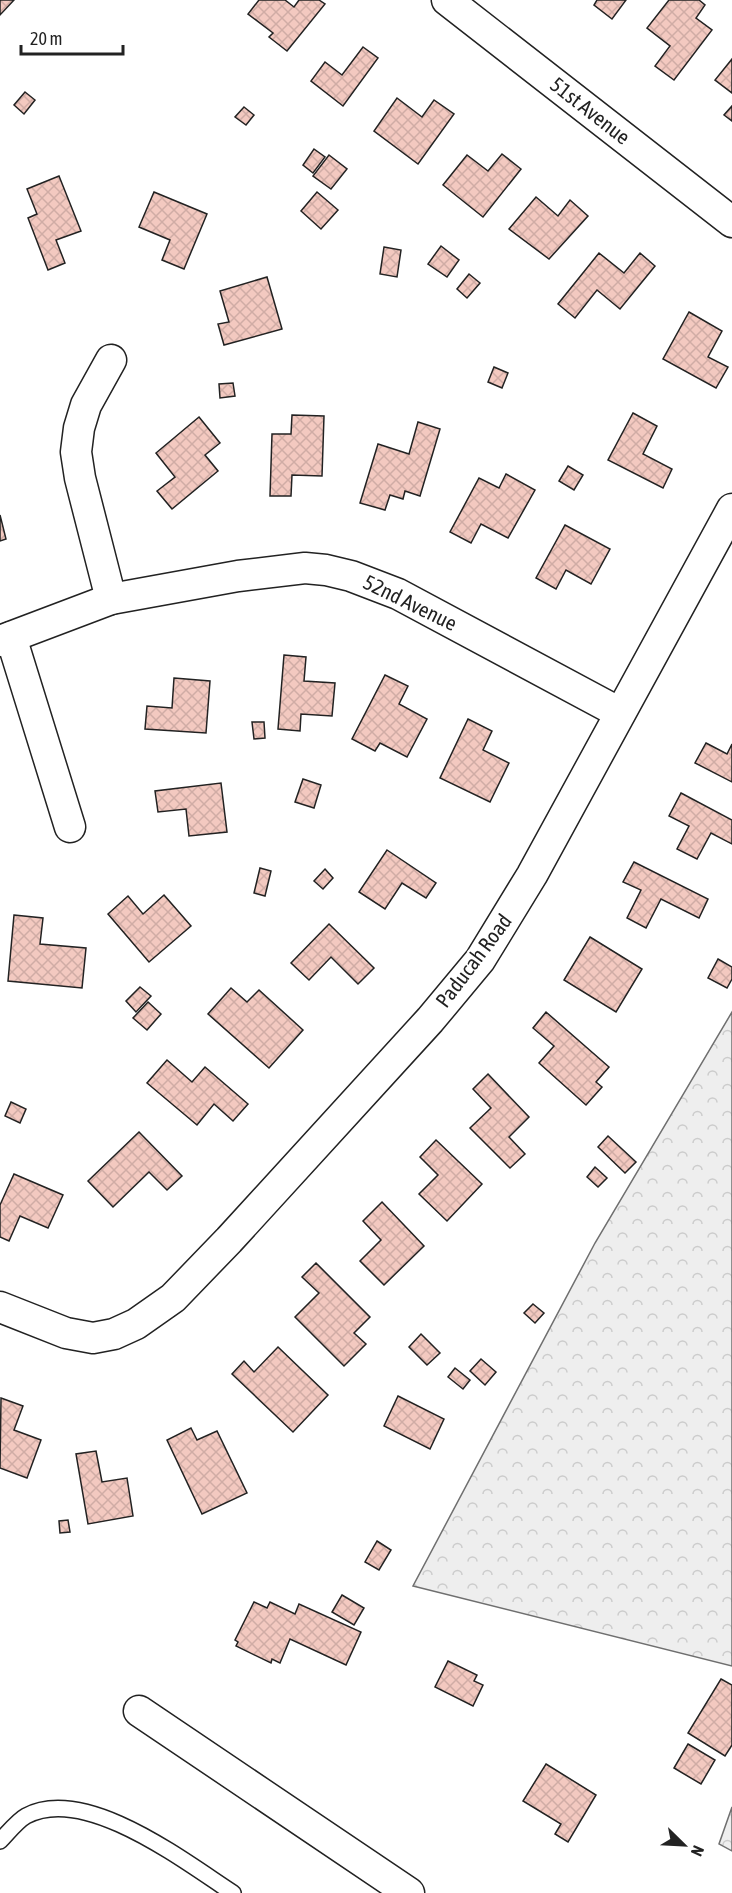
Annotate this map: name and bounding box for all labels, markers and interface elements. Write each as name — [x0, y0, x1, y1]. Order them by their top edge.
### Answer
scale bar — [21, 18, 123, 56]
text: 20 m — [30, 28, 62, 49]
street label: 51st Avenue — [546, 72, 635, 149]
street label: 52nd Avenue — [360, 569, 461, 635]
street label: Paducah Road — [430, 909, 516, 1012]
north arrow — [654, 1815, 714, 1875]
text: N — [688, 1843, 708, 1859]

